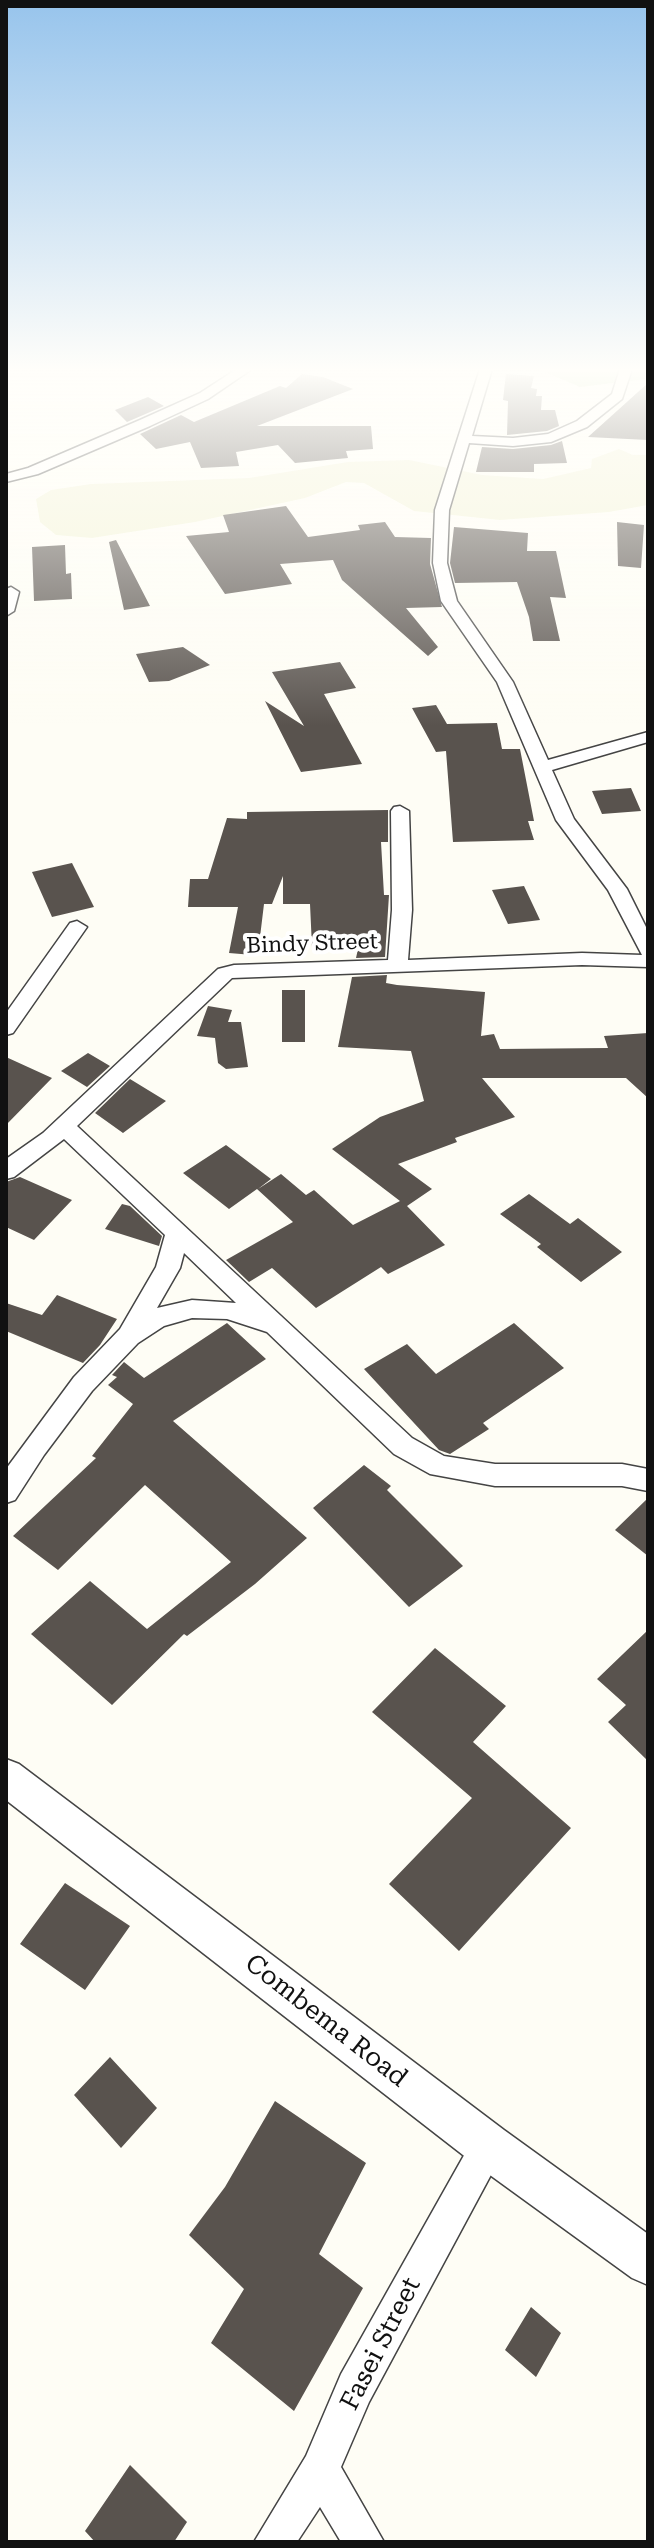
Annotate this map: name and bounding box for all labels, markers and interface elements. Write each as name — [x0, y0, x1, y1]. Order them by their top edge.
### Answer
street label: Bindy Street — [246, 929, 378, 959]
street label: Combema Road — [239, 1948, 413, 2094]
street label: Fasei Street — [334, 2273, 428, 2415]

